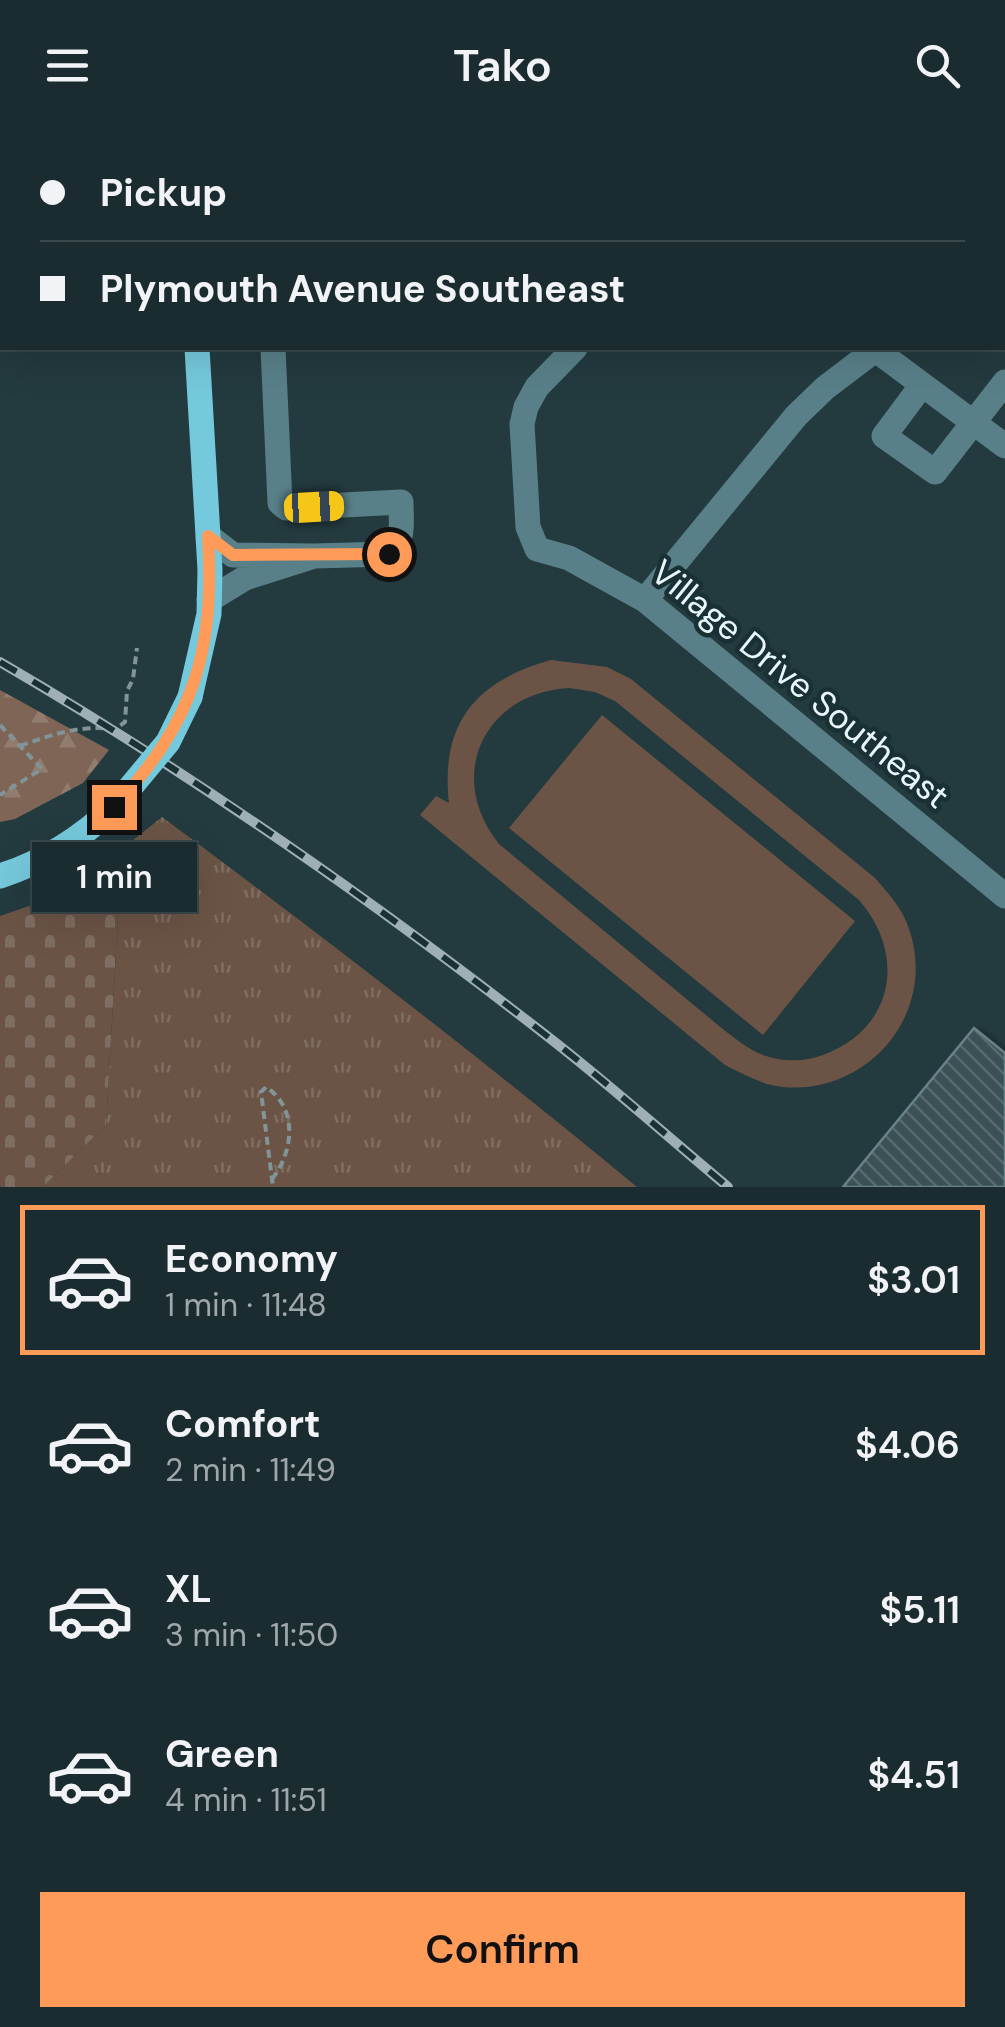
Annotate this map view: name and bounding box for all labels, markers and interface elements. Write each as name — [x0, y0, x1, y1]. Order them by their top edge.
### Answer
text: Tako — [453, 36, 552, 95]
icon: menu — [40, 38, 95, 93]
icon: search — [910, 38, 965, 93]
text: Pickup — [100, 168, 227, 218]
text: Plymouth Avenue Southeast — [100, 264, 625, 314]
car — [283, 490, 345, 524]
route start — [367, 532, 412, 577]
street label: Village Drive Southeast — [641, 549, 959, 819]
route end — [92, 785, 137, 830]
callout: 1 min — [32, 842, 196, 912]
text: 1 min — [76, 856, 153, 898]
text: Economy — [165, 1234, 338, 1284]
icon: car — [45, 1235, 135, 1325]
text: $3.01 — [867, 1255, 960, 1305]
text: 1 min · 11:48 — [165, 1284, 327, 1326]
text: Comfort — [165, 1399, 321, 1449]
icon: car — [45, 1400, 135, 1490]
text: $4.06 — [855, 1420, 960, 1470]
text: 2 min · 11:49 — [165, 1449, 336, 1491]
text: XL — [165, 1564, 212, 1614]
icon: car — [45, 1565, 135, 1655]
text: $5.11 — [880, 1585, 960, 1635]
text: 3 min · 11:50 — [165, 1614, 338, 1656]
text: Green — [165, 1729, 279, 1779]
icon: car — [45, 1730, 135, 1820]
text: $4.51 — [867, 1750, 960, 1800]
text: 4 min · 11:51 — [165, 1779, 327, 1821]
button: Confirm — [40, 1892, 965, 2007]

